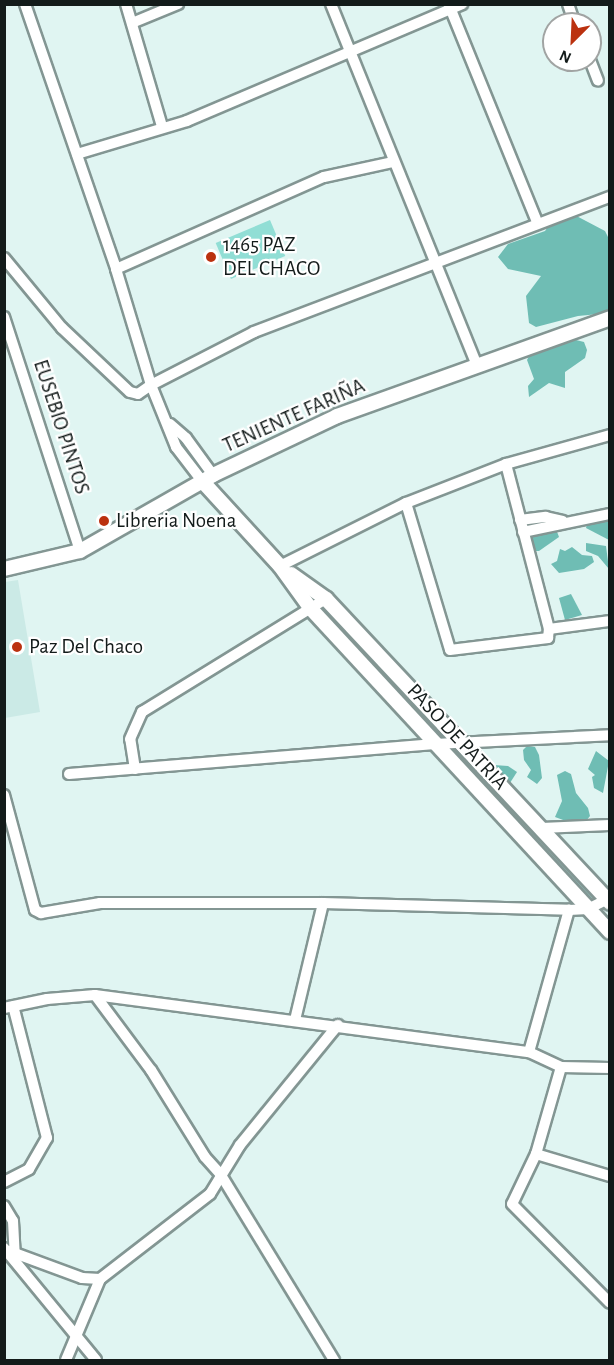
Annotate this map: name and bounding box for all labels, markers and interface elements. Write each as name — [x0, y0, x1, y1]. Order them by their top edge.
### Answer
north arrow — [542, 12, 602, 72]
text: N — [557, 47, 574, 66]
place label: 1465 PAZ DEL CHACO — [223, 232, 320, 282]
marker: 1465 PAZ DEL CHACO — [204, 250, 218, 264]
street label: EUSEBIO PINTOS — [27, 357, 95, 497]
street label: TENIENTE FARIÑA — [219, 373, 369, 459]
place label: Libreria Noena — [116, 508, 236, 534]
marker: Libreria Noena — [97, 514, 111, 528]
place label: Paz Del Chaco — [29, 634, 143, 660]
marker: Paz Del Chaco — [10, 640, 24, 654]
street label: PASO DE PATRIA — [401, 679, 513, 795]

